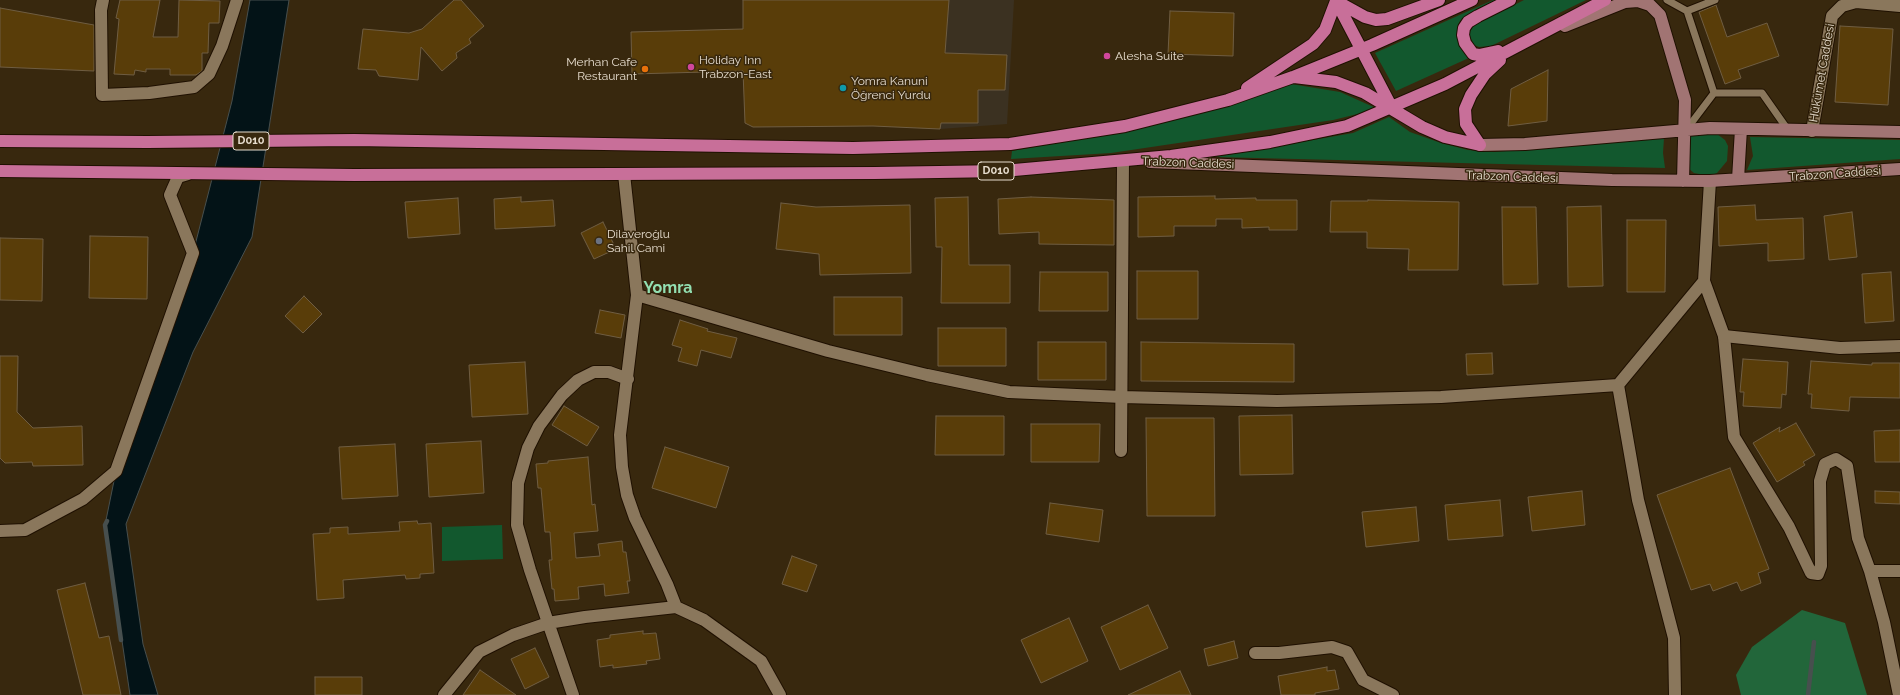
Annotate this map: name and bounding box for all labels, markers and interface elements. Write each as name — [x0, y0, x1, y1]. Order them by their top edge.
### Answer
street label: Hükümet Caddesi — [1806, 23, 1838, 123]
place label: Alesha Suite — [1115, 49, 1184, 63]
marker: Alesha Suite — [1102, 51, 1112, 61]
place label: Holiday Inn Trabzon-East — [699, 53, 772, 81]
place label: Merhan Cafe Restaurant — [566, 55, 637, 83]
marker: Holiday Inn Trabzon-East — [686, 62, 696, 72]
marker: Merhan Cafe Restaurant — [640, 64, 650, 74]
place label: Yomra Kanuni Öğrenci Yurdu — [851, 74, 931, 102]
marker: Yomra Kanuni Öğrenci Yurdu — [838, 83, 848, 93]
road number: D010 — [233, 132, 269, 150]
street label: Trabzon Caddesi — [1142, 154, 1234, 172]
road number: D010 — [978, 162, 1014, 180]
street label: Trabzon Caddesi — [1788, 164, 1882, 184]
street label: Trabzon Caddesi — [1466, 168, 1558, 186]
place label: Dilaveroğlu Sahil Cami — [607, 227, 670, 255]
marker: Dilaveroğlu Sahil Cami — [594, 236, 604, 246]
district label: Yomra — [643, 278, 693, 298]

